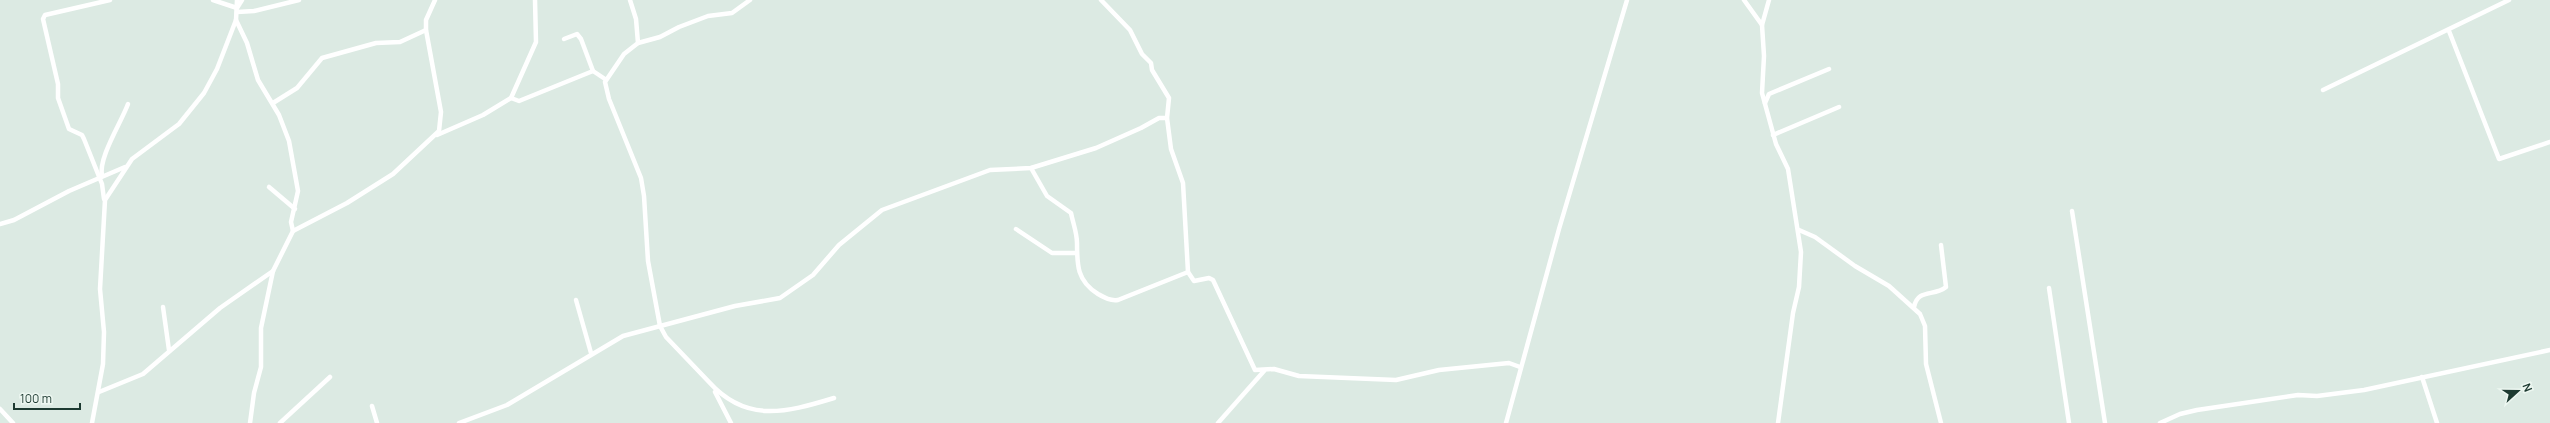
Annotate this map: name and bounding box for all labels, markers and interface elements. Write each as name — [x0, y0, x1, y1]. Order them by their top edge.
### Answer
north arrow — [2498, 371, 2538, 411]
text: N — [2519, 381, 2536, 394]
scale bar — [14, 385, 80, 411]
text: 100 m — [20, 390, 52, 407]

